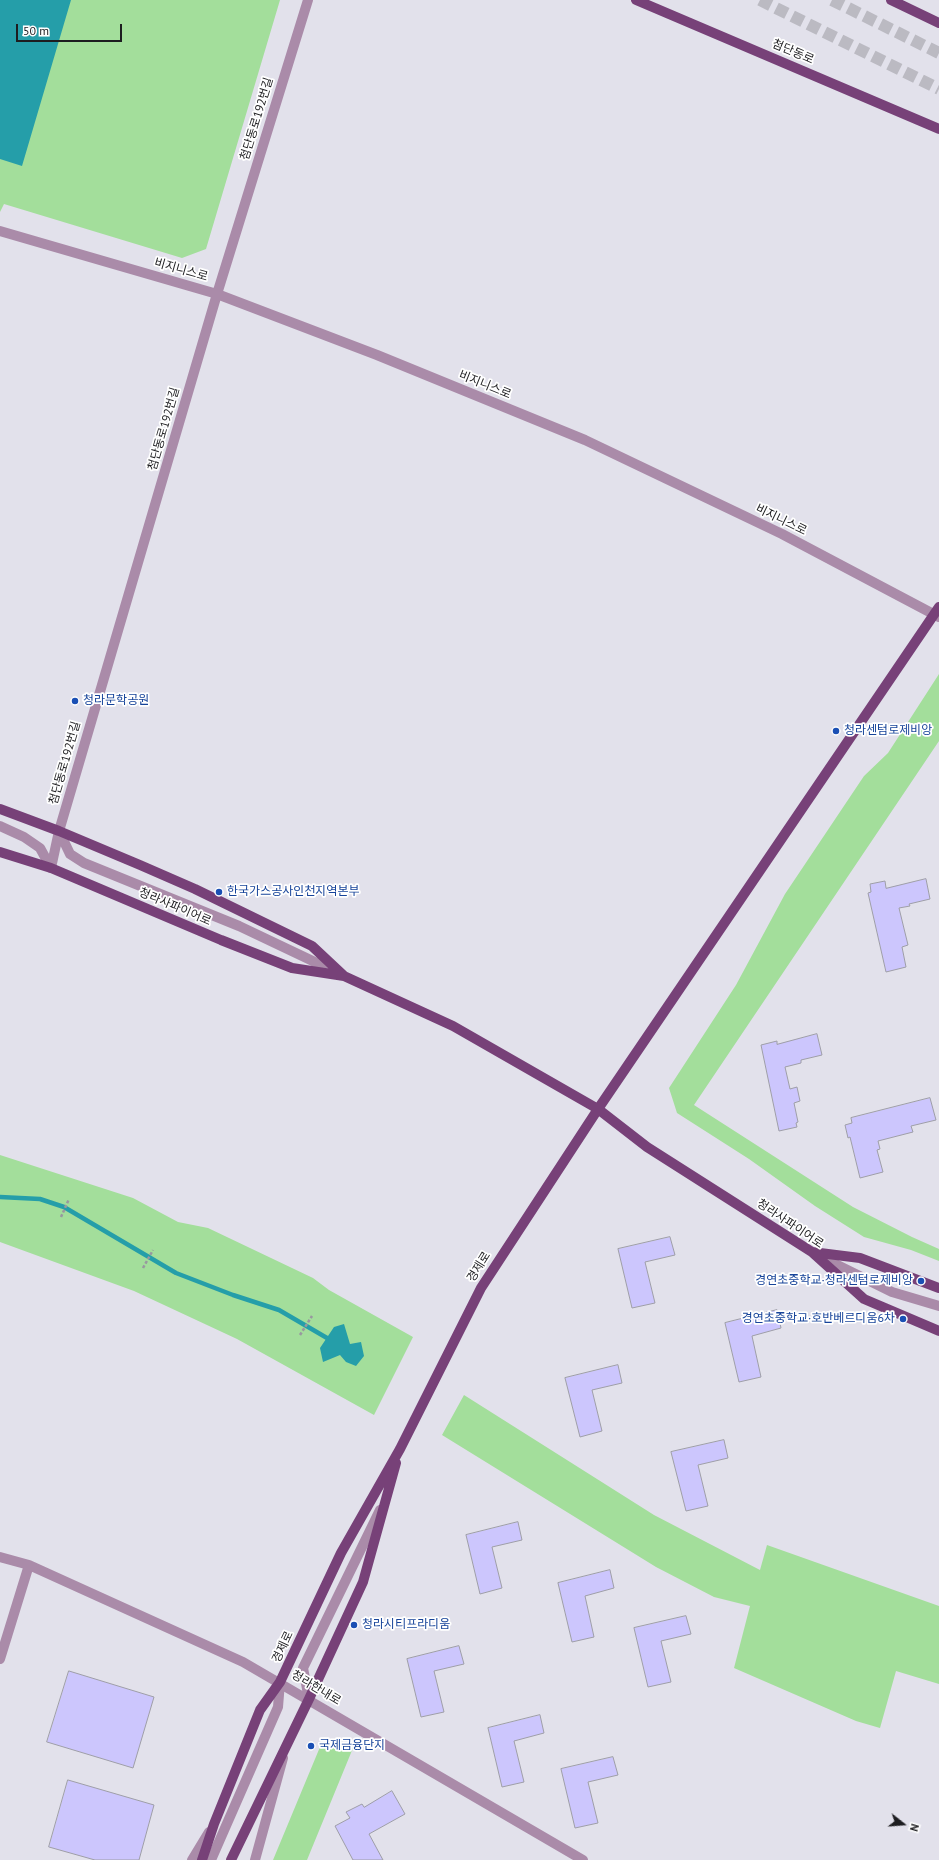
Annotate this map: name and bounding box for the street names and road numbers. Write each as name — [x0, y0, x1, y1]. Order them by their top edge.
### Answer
street label: 첨단동로 — [770, 37, 816, 67]
street label: 첨단동로192번길 — [238, 76, 276, 162]
street label: 비지니스로 — [152, 255, 210, 285]
street label: 비지니스로 — [457, 368, 513, 402]
street label: 첨단동로192번길 — [145, 386, 183, 472]
street label: 비지니스로 — [753, 501, 809, 539]
street label: 첨단동로192번길 — [46, 720, 84, 806]
street label: 청라사파이어로 — [137, 885, 213, 929]
street label: 청라사파이어로 — [754, 1196, 826, 1252]
street label: 경제로 — [464, 1249, 494, 1285]
street label: 경제로 — [269, 1629, 297, 1665]
street label: 청라한내로 — [289, 1668, 343, 1708]

